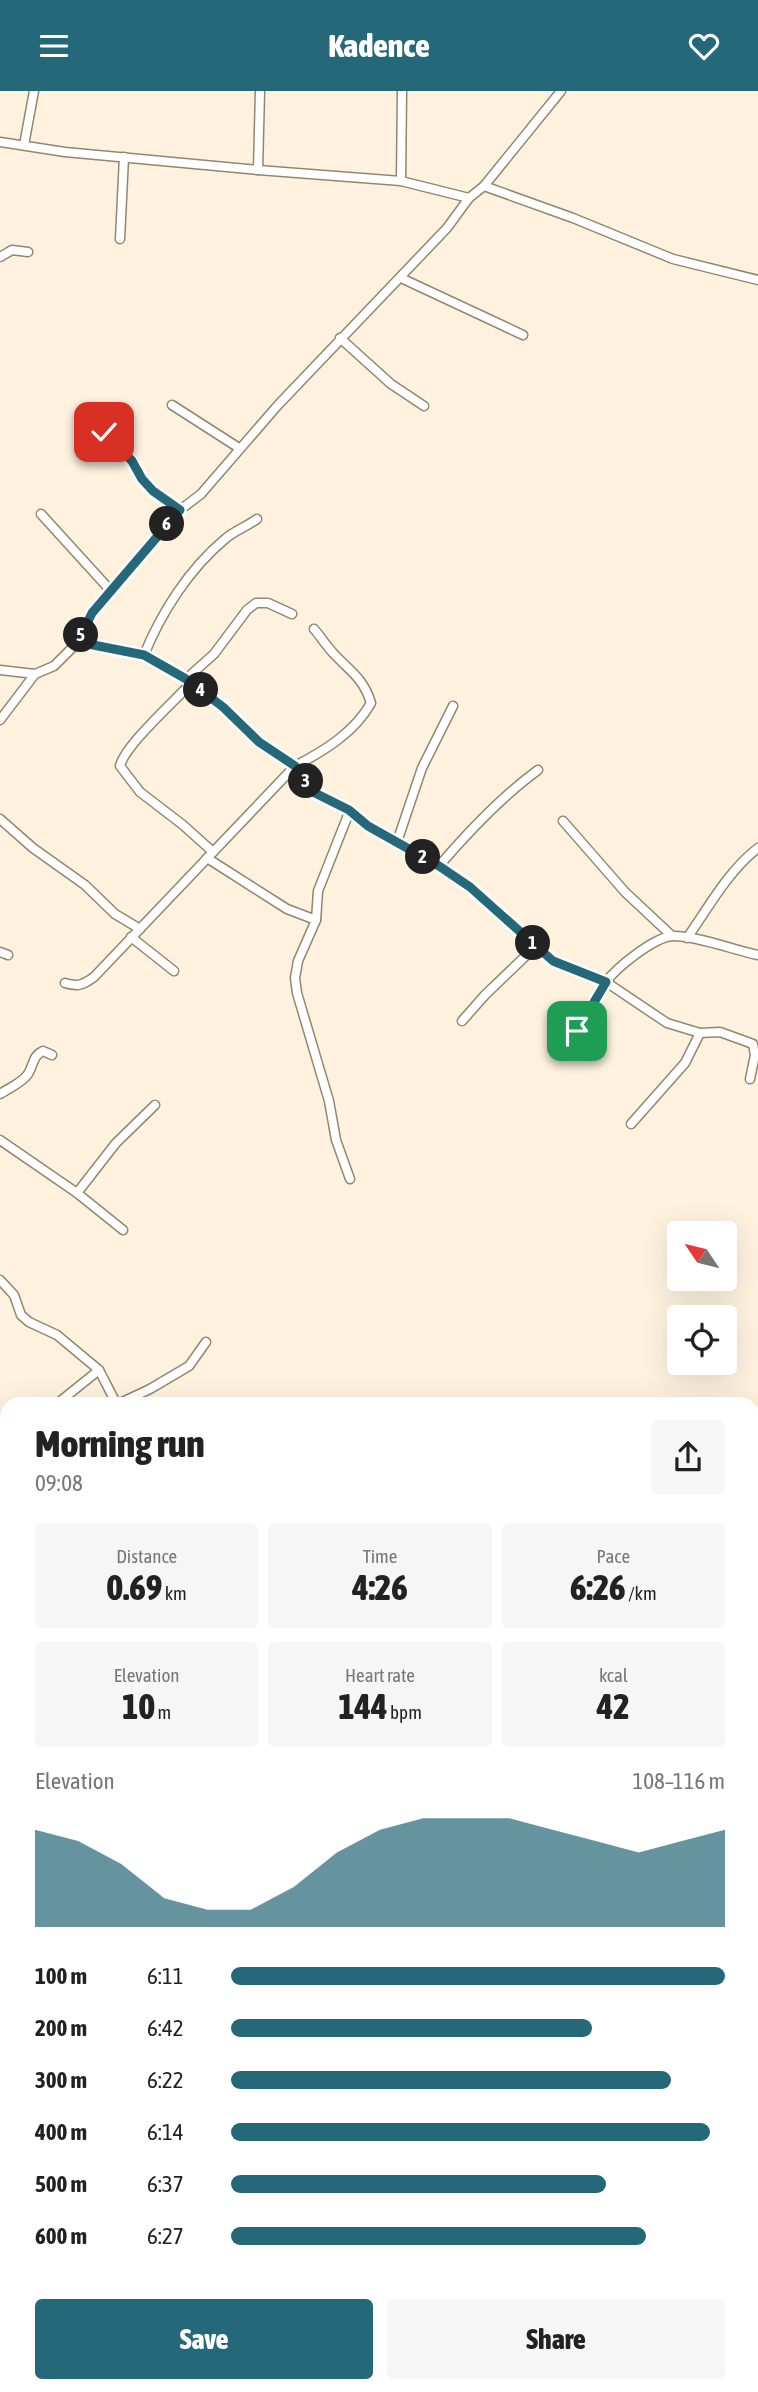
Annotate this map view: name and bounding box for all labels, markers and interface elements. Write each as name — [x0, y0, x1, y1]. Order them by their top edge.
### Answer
icon: menu — [35, 27, 73, 65]
text: Kadence — [328, 27, 430, 64]
icon: heart — [685, 27, 723, 65]
pin — [74, 402, 134, 462]
icon: check — [85, 413, 123, 451]
pin: 6 — [150, 507, 184, 541]
text: 6 — [162, 512, 171, 534]
pin: 5 — [64, 617, 98, 653]
text: 5 — [76, 623, 85, 645]
pin: 4 — [184, 673, 218, 707]
text: 4 — [196, 678, 205, 700]
pin: 3 — [288, 763, 324, 799]
text: 3 — [301, 769, 310, 791]
pin: 2 — [406, 839, 440, 875]
text: 2 — [418, 845, 427, 867]
pin: 1 — [516, 925, 550, 961]
text: 1 — [528, 931, 537, 953]
pin — [547, 1001, 607, 1061]
icon: arrive — [558, 1012, 596, 1050]
north arrow — [667, 1221, 737, 1291]
map controls — [667, 1221, 737, 1375]
button: locate — [667, 1305, 737, 1375]
button: share — [651, 1420, 725, 1494]
text: Morning run — [35, 1422, 205, 1465]
text: 09:08 — [35, 1470, 83, 1496]
text: Distance — [116, 1545, 177, 1567]
text: Time — [363, 1545, 397, 1567]
text: Pace — [597, 1545, 630, 1567]
text: 0.69 — [107, 1567, 162, 1607]
text: 4:26 — [352, 1567, 408, 1607]
text: 6:26 — [570, 1567, 626, 1607]
text: km — [162, 1582, 187, 1604]
text: /km — [626, 1582, 657, 1604]
text: Elevation — [114, 1664, 180, 1686]
text: Heart rate — [345, 1664, 415, 1686]
text: kcal — [599, 1664, 628, 1686]
text: 10 — [122, 1686, 155, 1726]
text: 144 — [338, 1686, 388, 1726]
text: 42 — [597, 1686, 630, 1726]
text: m — [155, 1701, 171, 1723]
text: bpm — [388, 1701, 422, 1723]
text: Elevation — [35, 1768, 115, 1794]
text: 108–116 m — [632, 1768, 725, 1794]
text: 100 m — [35, 1963, 87, 1989]
text: 6:11 — [147, 1963, 184, 1989]
text: 200 m — [35, 2015, 87, 2041]
text: 6:42 — [147, 2015, 184, 2041]
text: 300 m — [35, 2067, 87, 2093]
text: 6:22 — [147, 2067, 184, 2093]
text: 400 m — [35, 2119, 87, 2145]
text: 6:14 — [147, 2119, 184, 2145]
text: 500 m — [35, 2171, 87, 2197]
text: 6:37 — [147, 2171, 184, 2197]
text: 600 m — [35, 2223, 87, 2249]
text: 6:27 — [147, 2223, 184, 2249]
button: Save — [35, 2299, 373, 2379]
button: Share — [387, 2299, 725, 2379]

